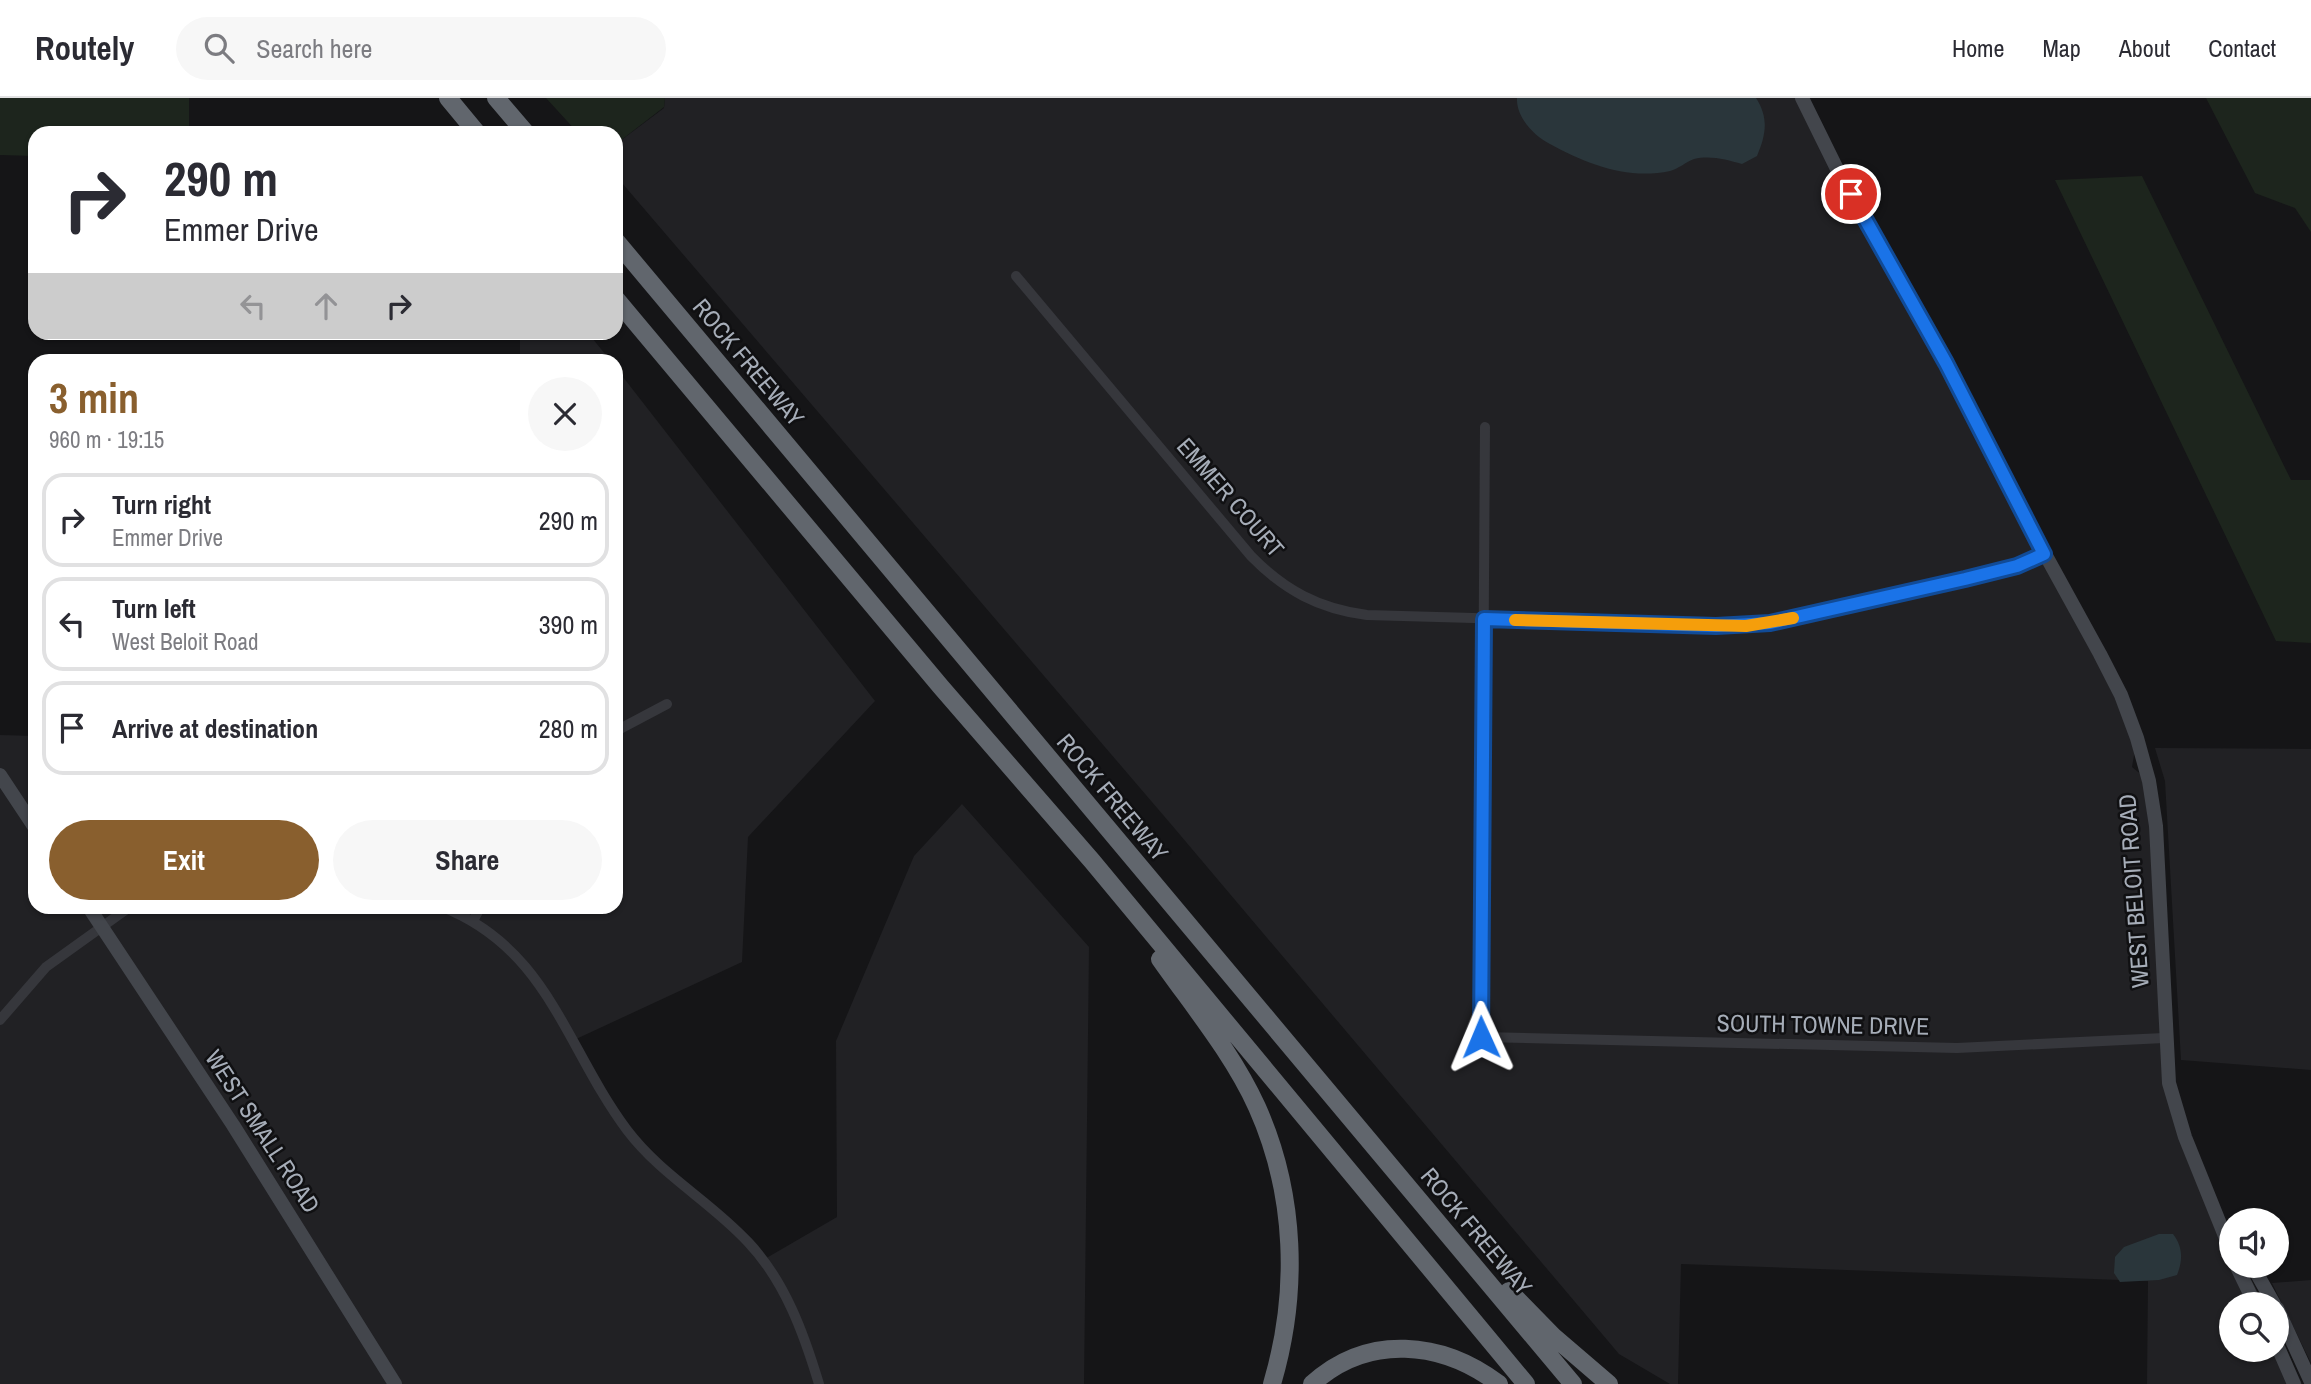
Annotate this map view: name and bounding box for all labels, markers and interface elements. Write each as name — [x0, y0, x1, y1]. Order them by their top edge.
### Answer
search box — [176, 17, 666, 80]
text: Routely — [35, 26, 134, 70]
icon: search — [200, 29, 238, 67]
text: Search here — [256, 31, 372, 66]
text: Home — [1952, 32, 2004, 64]
text: Map — [2042, 32, 2081, 64]
text: About — [2119, 32, 2170, 64]
text: Contact — [2208, 32, 2276, 64]
text: 290 m — [164, 145, 278, 211]
icon: right — [49, 154, 140, 245]
pin — [1821, 164, 1881, 224]
icon: arrive — [1832, 175, 1870, 213]
text: Emmer Drive — [164, 208, 319, 251]
icon: left — [234, 287, 272, 325]
icon: ahead — [307, 287, 345, 325]
icon: right — [380, 287, 418, 325]
street label: ROCK FREEWAY — [686, 291, 812, 433]
text: 3 min — [49, 370, 139, 426]
button: close — [528, 377, 602, 451]
text: 960 m · 19:15 — [49, 424, 164, 455]
street label: EMMER COURT — [1170, 431, 1292, 563]
text: Turn right — [112, 487, 211, 522]
icon: right — [53, 501, 91, 539]
text: 290 m — [539, 503, 598, 538]
text: Emmer Drive — [112, 522, 223, 553]
text: Turn left — [112, 591, 196, 626]
icon: left — [53, 605, 91, 643]
text: 390 m — [539, 607, 598, 642]
text: West Beloit Road — [112, 626, 258, 657]
icon: arrive — [53, 709, 91, 747]
text: Arrive at destination — [112, 711, 318, 746]
text: 280 m — [539, 711, 598, 746]
street label: ROCK FREEWAY — [1050, 726, 1176, 868]
street label: WEST BELOIT ROAD — [2110, 793, 2156, 989]
button: Exit — [49, 820, 319, 900]
button: Share — [333, 820, 602, 900]
position arrow — [1444, 1000, 1518, 1074]
street label: SOUTH TOWNE DRIVE — [1716, 1006, 1930, 1042]
street label: WEST SMALL ROAD — [198, 1043, 328, 1219]
street label: ROCK FREEWAY — [1414, 1160, 1540, 1302]
map controls — [2219, 1208, 2289, 1362]
button: sound — [2219, 1208, 2289, 1278]
button: search — [2219, 1292, 2289, 1362]

